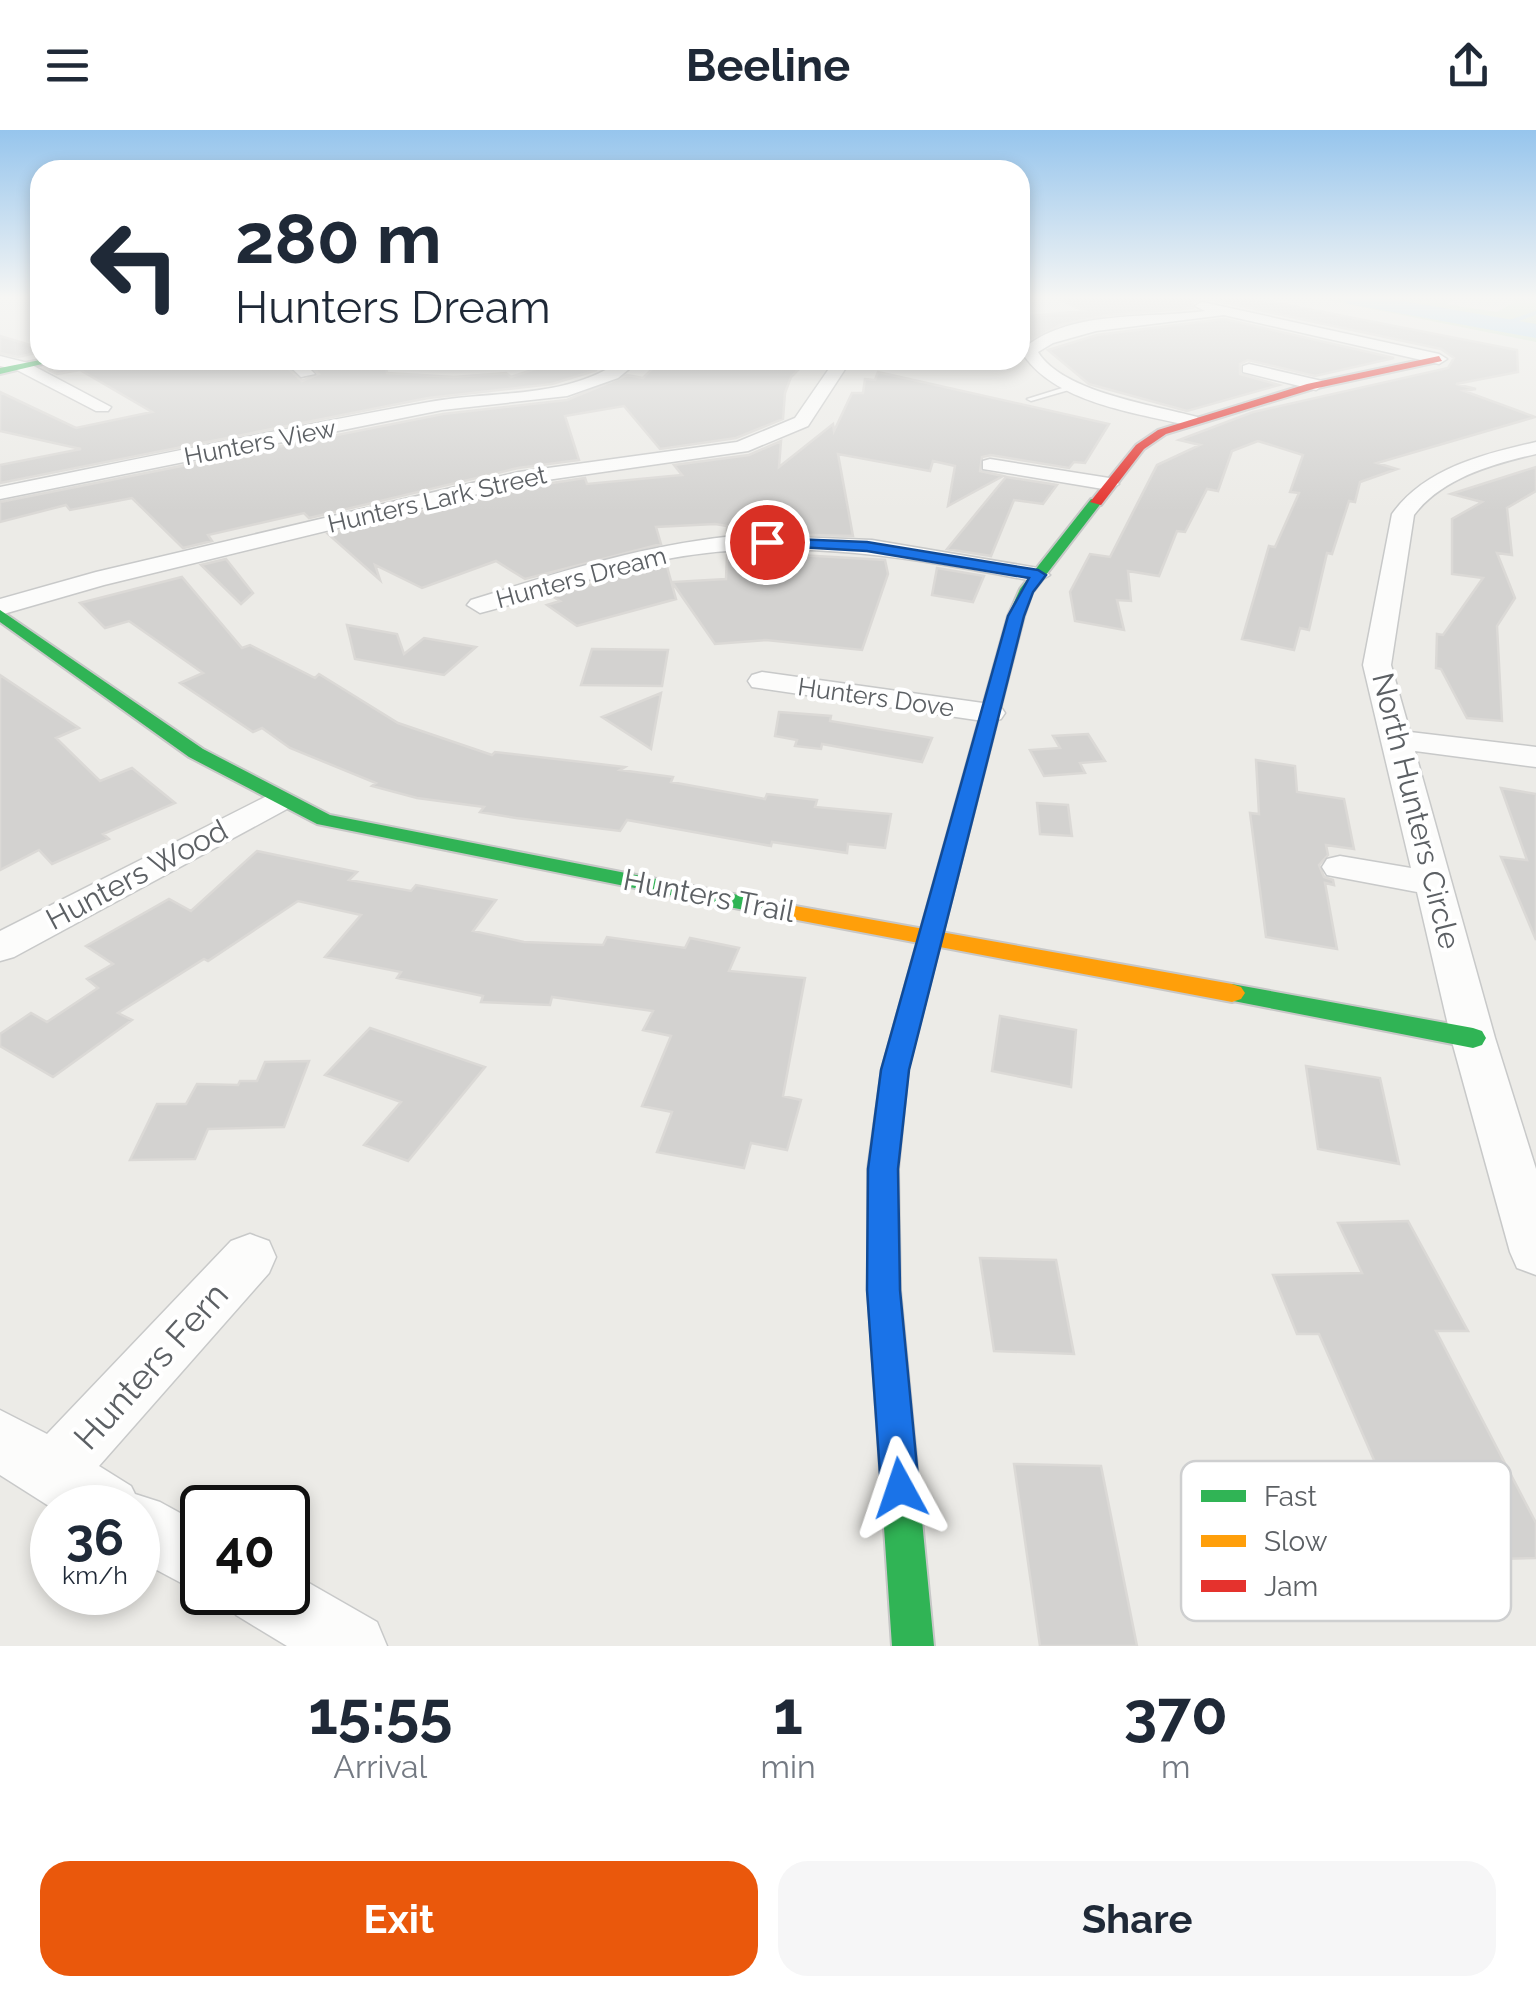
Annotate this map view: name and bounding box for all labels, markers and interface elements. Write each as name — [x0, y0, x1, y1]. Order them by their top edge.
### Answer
icon: menu — [40, 38, 95, 93]
icon: share — [1441, 38, 1496, 93]
text: Beeline — [686, 39, 850, 92]
text: 280 m — [235, 197, 442, 279]
icon: left — [70, 200, 200, 330]
text: Hunters Dream — [235, 281, 551, 334]
street label: Hunters View — [182, 413, 338, 471]
street label: Hunters Lark Street — [325, 459, 550, 539]
pin — [725, 500, 810, 585]
icon: arrive — [740, 515, 795, 570]
street label: Hunters Dream — [492, 540, 670, 614]
street label: North Hunters Circle — [1365, 669, 1468, 953]
street label: Hunters Dove — [796, 671, 956, 723]
street label: Hunters Wood — [40, 812, 233, 937]
street label: Hunters Trail — [621, 862, 798, 929]
street label: Hunters Fern — [65, 1274, 236, 1457]
position arrow — [848, 1436, 952, 1540]
legend — [1181, 1461, 1511, 1621]
text: Fast — [1264, 1480, 1317, 1513]
speed limit sign: 40 — [180, 1485, 310, 1615]
text: 36 — [66, 1508, 124, 1567]
text: Slow — [1264, 1525, 1328, 1558]
text: km/h — [62, 1560, 128, 1590]
text: Jam — [1264, 1570, 1318, 1603]
text: 15:55 — [308, 1678, 452, 1748]
text: 1 — [773, 1678, 803, 1748]
text: 370 — [1124, 1678, 1228, 1748]
text: Arrival — [333, 1748, 427, 1785]
text: min — [761, 1748, 816, 1785]
text: m — [1161, 1748, 1191, 1785]
button: Exit — [40, 1861, 758, 1976]
button: Share — [778, 1861, 1496, 1976]

